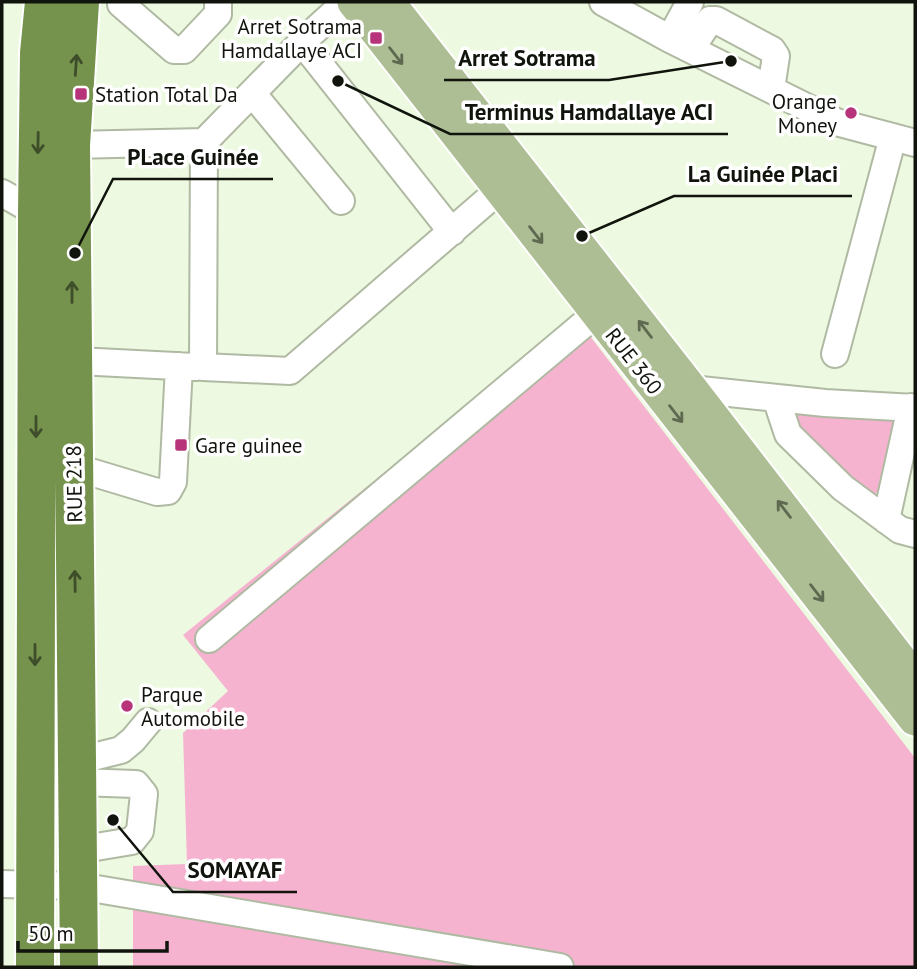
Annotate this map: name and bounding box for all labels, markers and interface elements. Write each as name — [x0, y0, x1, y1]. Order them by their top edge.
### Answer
place label: Arret Sotrama Hamdallaye ACI — [221, 13, 362, 64]
marker: Arret Sotrama Hamdallaye ACI — [368, 30, 384, 46]
callout: Arret Sotrama — [444, 36, 609, 80]
text: Arret Sotrama — [458, 43, 596, 72]
one-way arrow — [389, 46, 404, 64]
one-way arrow — [70, 54, 83, 77]
place label: Station Total Da — [95, 81, 238, 108]
marker: Station Total Da — [73, 86, 89, 102]
place label: Orange Money — [772, 88, 837, 139]
callout: Terminus Hamdallaye ACI — [450, 90, 728, 134]
text: Terminus Hamdallaye ACI — [465, 97, 713, 126]
marker: Orange Money — [843, 105, 859, 121]
one-way arrow — [31, 132, 44, 155]
callout: PLace Guinée — [113, 135, 273, 179]
text: PLace Guinée — [127, 142, 259, 171]
callout: La Guinée Placi — [674, 152, 852, 196]
text: La Guinée Placi — [688, 159, 838, 188]
one-way arrow — [528, 226, 544, 244]
one-way arrow — [65, 281, 79, 304]
one-way arrow — [637, 320, 652, 339]
street label: RUE 360 — [600, 322, 668, 400]
one-way arrow — [669, 405, 684, 423]
one-way arrow — [29, 415, 43, 438]
place label: Gare guinee — [195, 432, 303, 459]
marker: Gare guinee — [173, 437, 189, 453]
street label: RUE 218 — [60, 445, 88, 523]
one-way arrow — [776, 500, 791, 519]
one-way arrow — [68, 569, 82, 592]
one-way arrow — [809, 584, 824, 602]
one-way arrow — [28, 643, 42, 666]
place label: Parque Automobile — [141, 681, 245, 732]
marker: Parque Automobile — [119, 698, 135, 714]
callout: SOMAYAF — [173, 848, 297, 892]
text: SOMAYAF — [187, 855, 283, 884]
scale bar — [18, 909, 166, 953]
text: 50 m — [28, 920, 74, 947]

